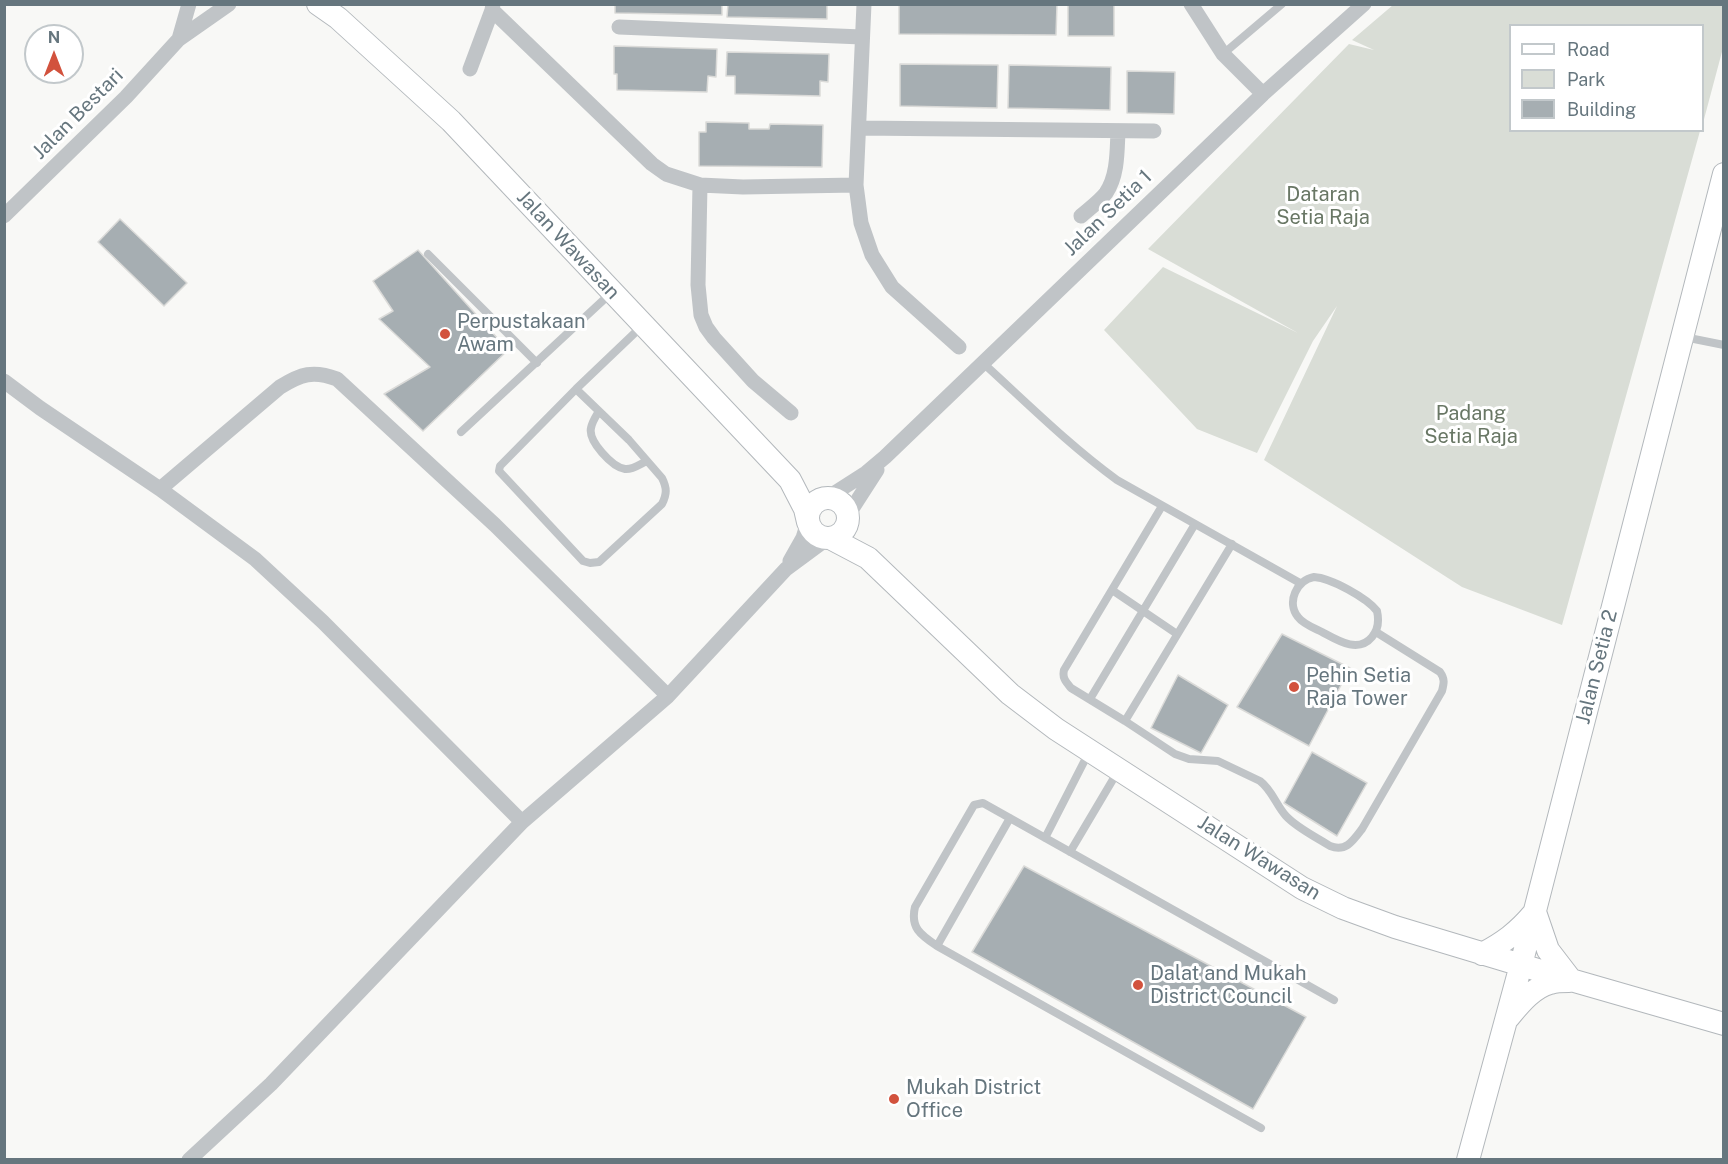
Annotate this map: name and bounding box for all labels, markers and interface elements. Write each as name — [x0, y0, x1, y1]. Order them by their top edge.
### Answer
north arrow — [24, 24, 84, 84]
legend — [1509, 24, 1704, 132]
text: N — [48, 28, 60, 47]
text: Road — [1567, 39, 1610, 60]
street label: Jalan Bestari — [28, 64, 128, 164]
text: Park — [1567, 69, 1605, 90]
text: Building — [1567, 99, 1636, 120]
street label: Jalan Setia 1 — [1059, 165, 1157, 261]
park label: Dataran Setia Raja — [1276, 183, 1370, 230]
street label: Jalan Wawasan — [511, 186, 625, 304]
place label: Perpustakaan Awam — [457, 310, 585, 357]
marker: Perpustakaan Awam — [438, 327, 452, 341]
park label: Padang Setia Raja — [1424, 402, 1518, 449]
street label: Jalan Setia 2 — [1571, 607, 1623, 727]
place label: Pehin Setia Raja Tower — [1306, 664, 1411, 711]
marker: Pehin Setia Raja Tower — [1287, 680, 1301, 694]
street label: Jalan Wawasan — [1193, 811, 1325, 905]
place label: Dalat and Mukah District Council — [1150, 962, 1307, 1009]
marker: Dalat and Mukah District Council — [1131, 978, 1145, 992]
place label: Mukah District Office — [906, 1076, 1041, 1123]
marker: Mukah District Office — [887, 1092, 901, 1106]

